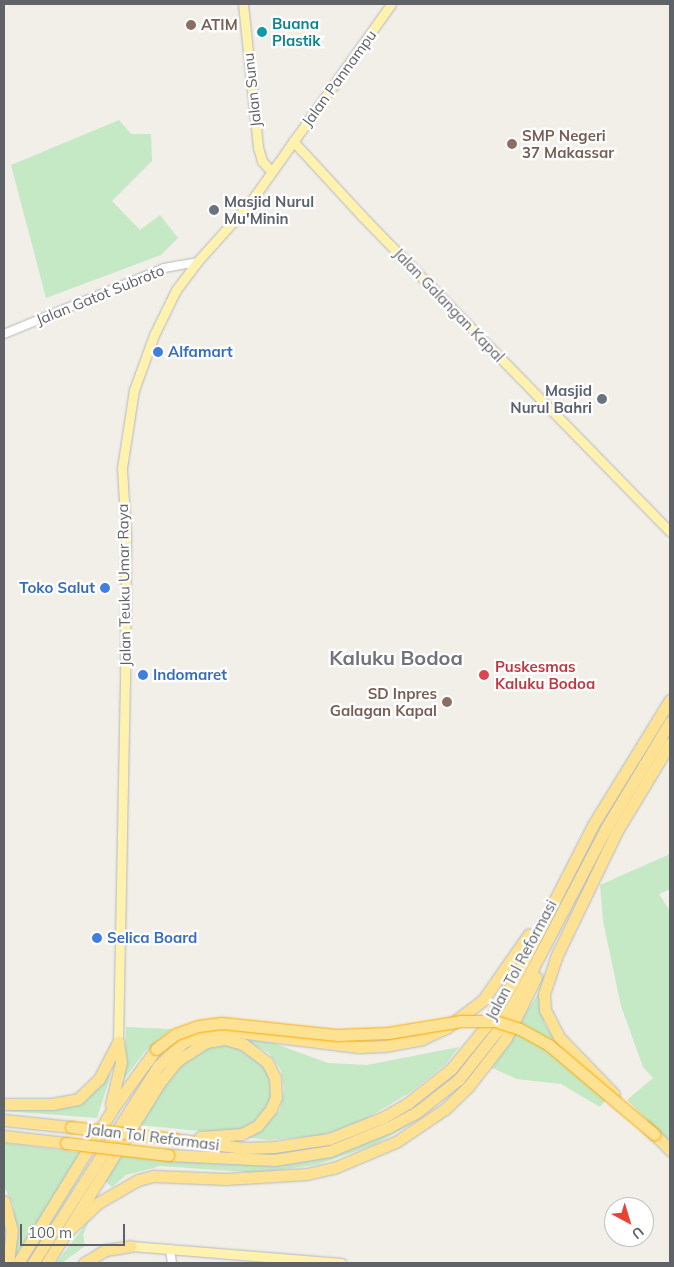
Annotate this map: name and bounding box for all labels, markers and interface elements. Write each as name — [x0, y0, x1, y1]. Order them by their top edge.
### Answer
place label: Buana Plastik — [272, 14, 321, 49]
place label: ATIM — [201, 16, 238, 34]
marker: ATIM — [185, 19, 197, 31]
marker: Buana Plastik — [256, 26, 268, 38]
street label: Jalan Pannampu — [298, 26, 380, 130]
street label: Jalan Sunu — [239, 52, 265, 128]
place label: SMP Negeri 37 Makassar — [522, 126, 614, 161]
marker: SMP Negeri 37 Makassar — [506, 138, 518, 150]
place label: Masjid Nurul Mu'Minin — [224, 192, 314, 227]
marker: Masjid Nurul Mu'Minin — [208, 204, 220, 216]
street label: Jalan Galangan Kapal — [390, 244, 508, 366]
street label: Jalan Gatot Subroto — [33, 261, 167, 329]
place label: Alfamart — [168, 343, 233, 361]
marker: Alfamart — [152, 346, 164, 358]
place label: Masjid Nurul Bahri — [510, 381, 592, 416]
marker: Masjid Nurul Bahri — [596, 393, 608, 405]
street label: Jalan Teuku Umar Raya — [114, 503, 134, 667]
place label: Toko Salut — [19, 579, 95, 597]
marker: Toko Salut — [99, 582, 111, 594]
district label: Kaluku Bodoa — [329, 645, 463, 669]
place label: Puskesmas Kaluku Bodoa — [495, 657, 595, 692]
place label: Indomaret — [153, 666, 227, 684]
marker: Puskesmas Kaluku Bodoa — [477, 668, 491, 682]
marker: Indomaret — [137, 669, 149, 681]
place label: SD Inpres Galagan Kapal — [330, 684, 437, 719]
marker: SD Inpres Galagan Kapal — [441, 696, 453, 708]
street label: Jalan Tol Reformasi — [482, 897, 560, 1023]
place label: Selica Board — [107, 929, 197, 947]
marker: Selica Board — [91, 932, 103, 944]
street label: Jalan Tol Reformasi — [86, 1120, 220, 1154]
north arrow — [604, 1197, 654, 1247]
scale bar — [22, 1214, 128, 1246]
text: 100 m — [28, 1223, 72, 1242]
text: U — [628, 1223, 648, 1243]

